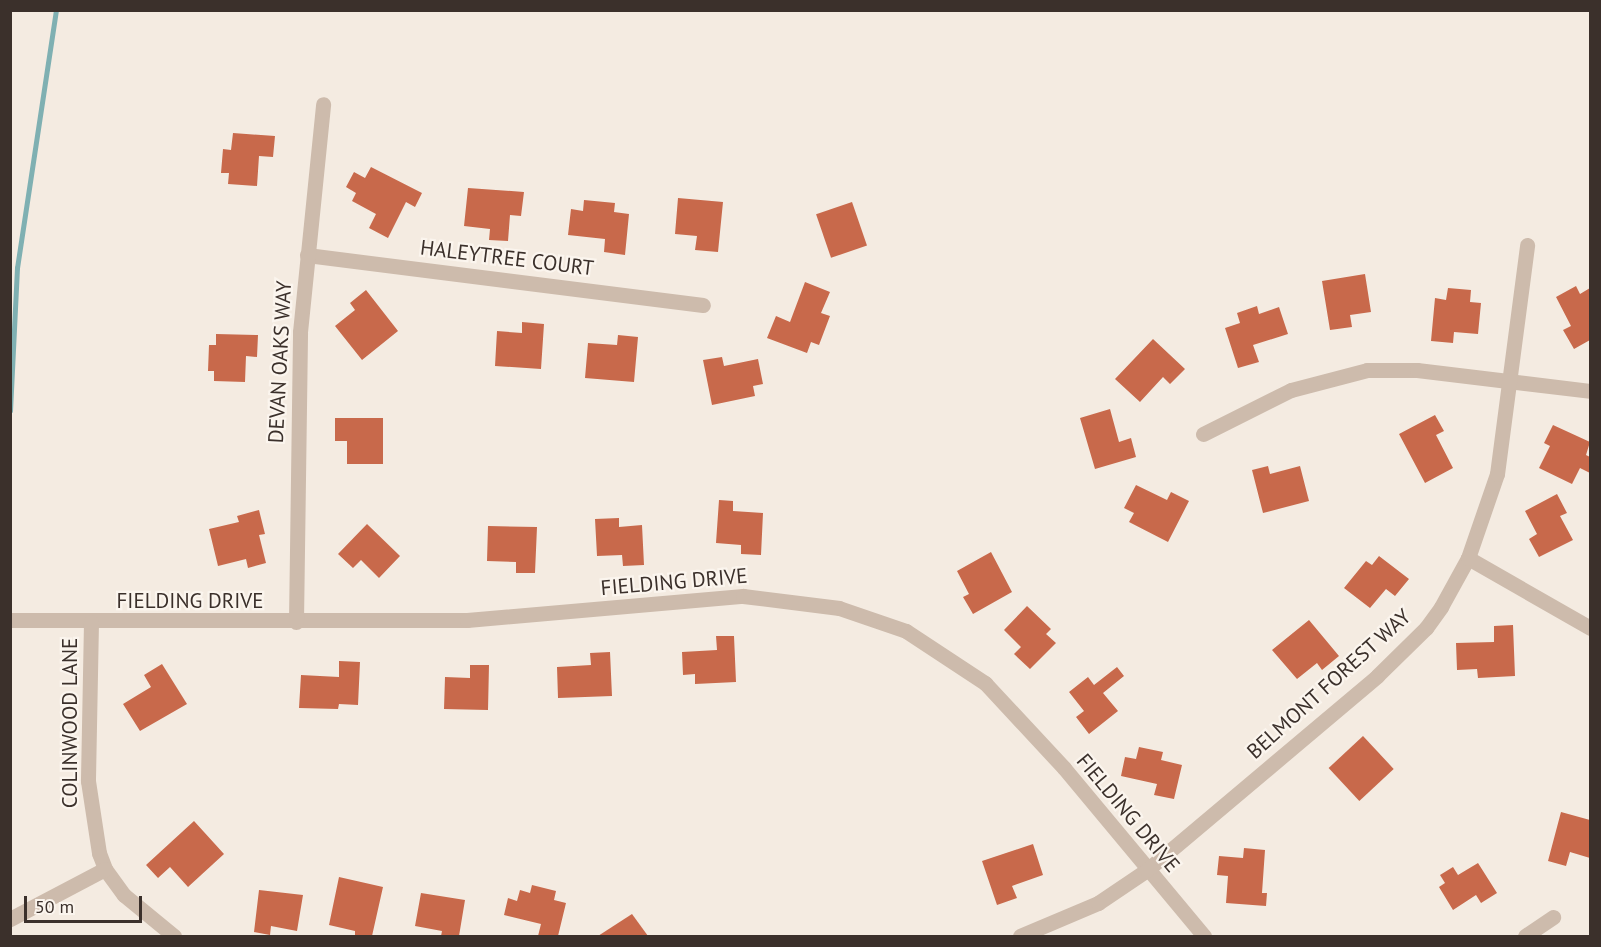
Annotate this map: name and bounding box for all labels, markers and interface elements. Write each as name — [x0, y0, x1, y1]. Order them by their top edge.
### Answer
street label: HALEYTREE COURT — [419, 235, 595, 281]
street label: DEVAN OAKS WAY — [263, 280, 297, 444]
street label: FIELDING DRIVE — [600, 563, 748, 601]
street label: FIELDING DRIVE — [116, 588, 264, 614]
street label: BELMONT FOREST WAY — [1241, 603, 1417, 765]
street label: COLINWOOD LANE — [57, 638, 83, 808]
street label: FIELDING DRIVE — [1071, 749, 1185, 877]
scale bar — [27, 884, 146, 922]
text: 50 m — [35, 895, 74, 918]

